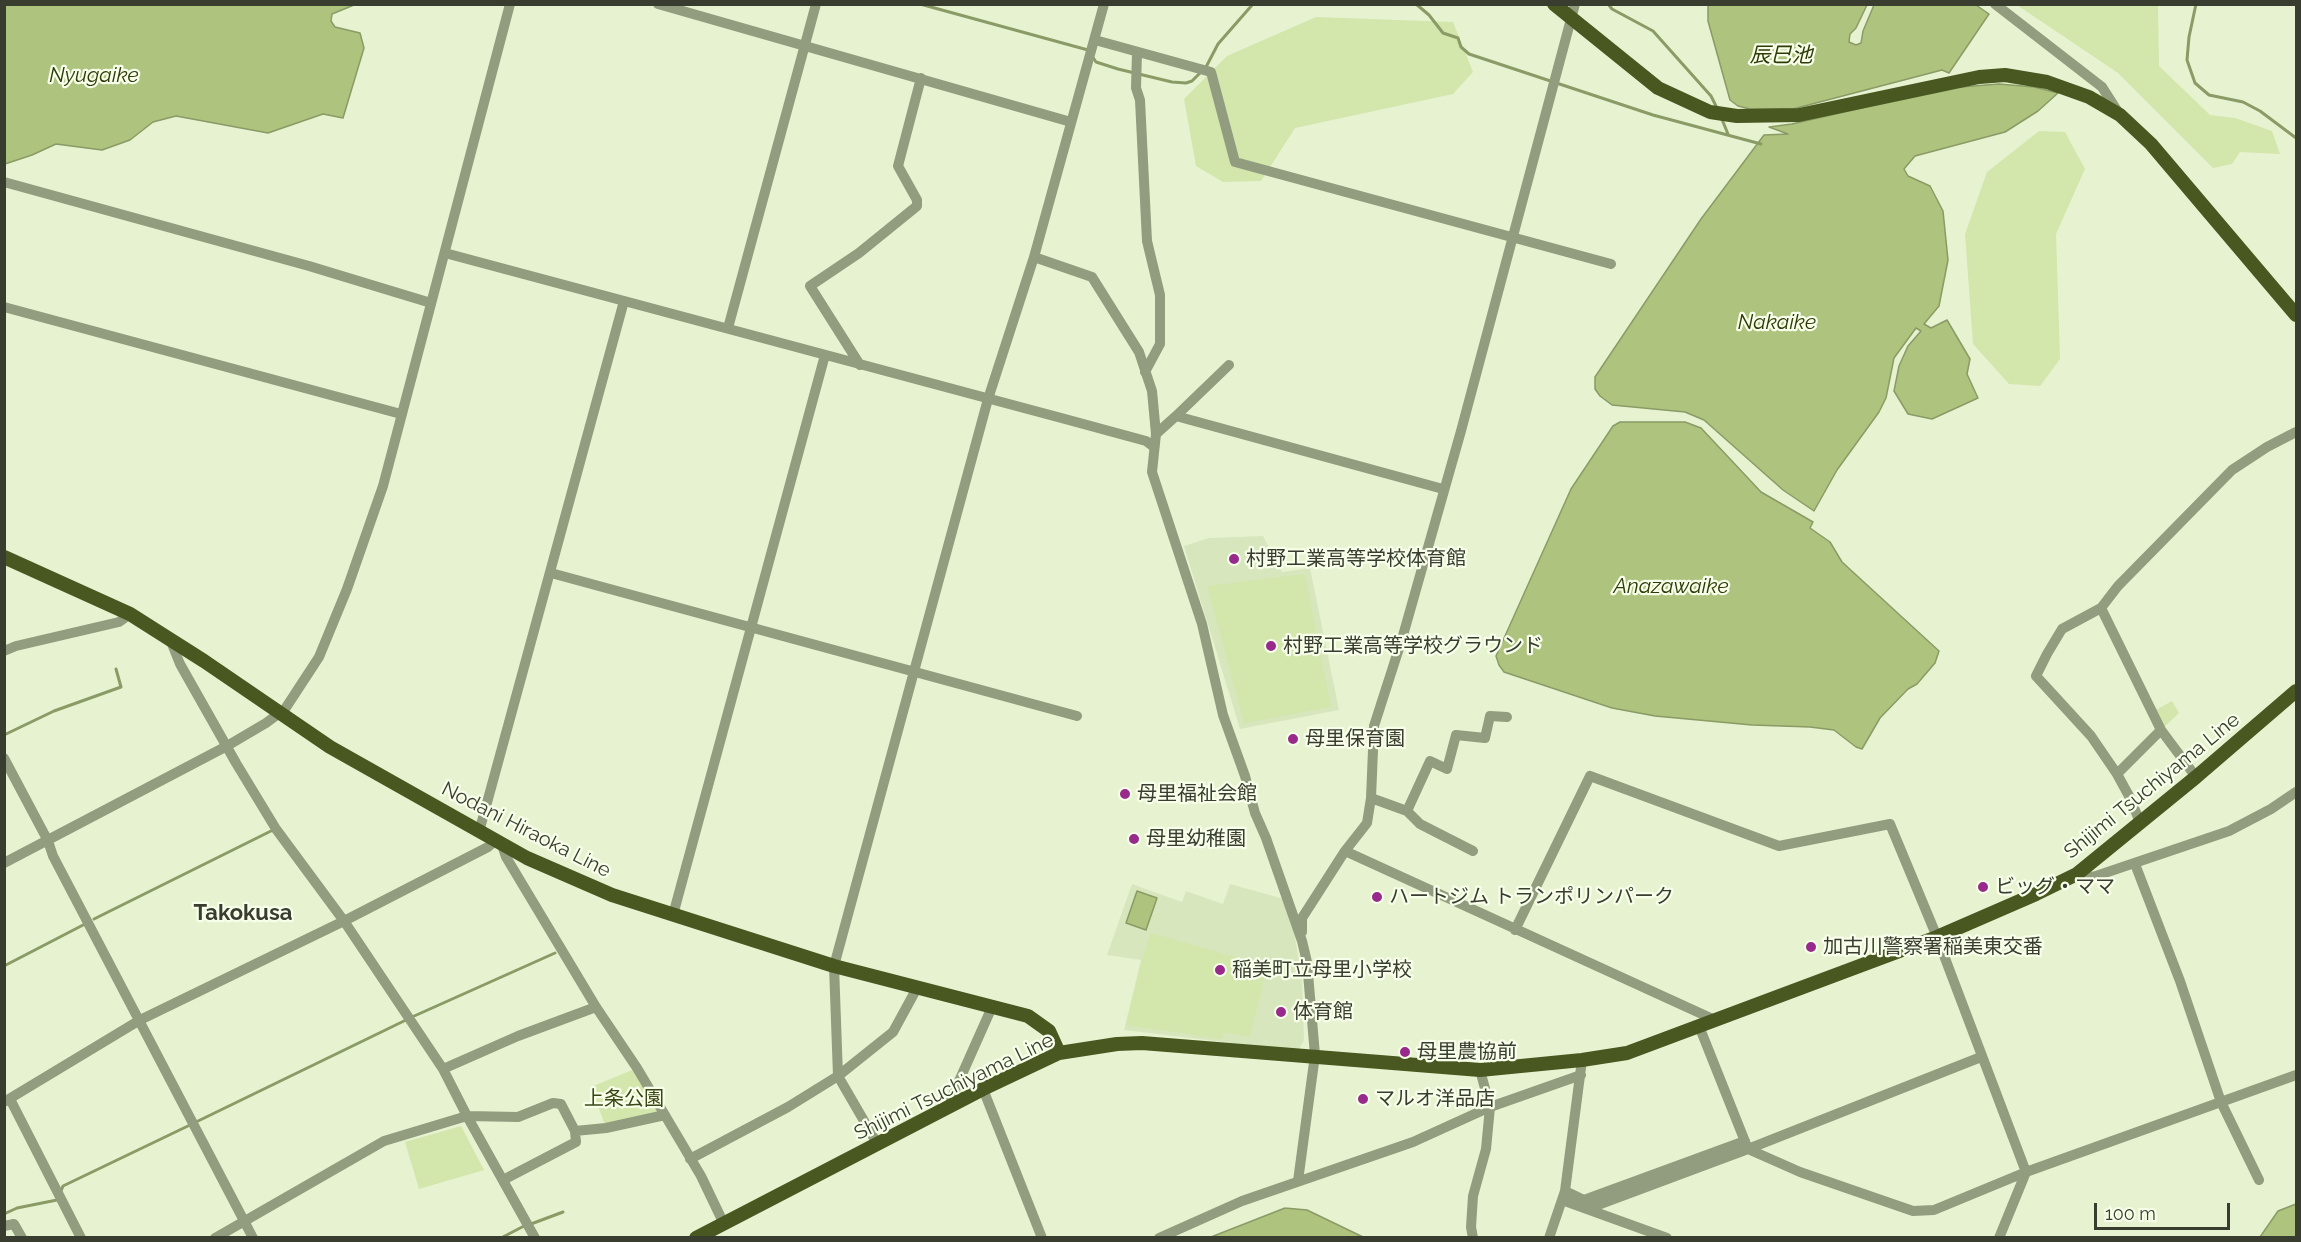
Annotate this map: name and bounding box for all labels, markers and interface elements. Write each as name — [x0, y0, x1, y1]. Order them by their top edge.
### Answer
water label: 辰巳池 — [1750, 43, 1812, 69]
water label: Nyugaike — [49, 63, 139, 89]
water label: Nakaike — [1738, 310, 1816, 336]
place label: 村野工業高等学校体育館 — [1246, 547, 1466, 571]
marker: 村野工業高等学校体育館 — [1227, 552, 1241, 566]
water label: Anazawaike — [1613, 574, 1729, 600]
place label: 村野工業高等学校グラウンド — [1283, 634, 1543, 658]
marker: 村野工業高等学校グラウンド — [1264, 639, 1278, 653]
street label: Shijimi Tsuchiyama Line — [2059, 708, 2245, 864]
place label: 母里保育園 — [1305, 727, 1405, 751]
marker: 母里保育園 — [1286, 732, 1300, 746]
street label: Nodani Hiraoka Line — [437, 777, 615, 883]
place label: 母里福祉会館 — [1137, 782, 1257, 806]
marker: 母里福祉会館 — [1118, 787, 1132, 801]
place label: 母里幼稚園 — [1146, 827, 1246, 851]
marker: 母里幼稚園 — [1127, 832, 1141, 846]
place label: ビッグ・ママ — [1995, 875, 2115, 899]
marker: ビッグ・ママ — [1976, 880, 1990, 894]
place label: ハートジム トランポリンパーク — [1389, 885, 1674, 909]
marker: ハートジム トランポリンパーク — [1370, 890, 1384, 904]
district label: Takokusa — [194, 900, 292, 926]
place label: 加古川警察署稲美東交番 — [1823, 935, 2043, 959]
marker: 加古川警察署稲美東交番 — [1804, 940, 1818, 954]
place label: 稲美町立母里小学校 — [1232, 958, 1412, 982]
marker: 稲美町立母里小学校 — [1213, 963, 1227, 977]
place label: 体育館 — [1293, 1000, 1353, 1024]
marker: 体育館 — [1274, 1005, 1288, 1019]
street label: Shijimi Tsuchiyama Line — [850, 1028, 1058, 1146]
place label: 母里農協前 — [1417, 1040, 1517, 1064]
marker: 母里農協前 — [1398, 1045, 1412, 1059]
park label: 上条公園 — [584, 1087, 664, 1111]
place label: マルオ洋品店 — [1375, 1087, 1495, 1111]
marker: マルオ洋品店 — [1356, 1092, 1370, 1106]
scale bar — [2097, 1191, 2234, 1229]
text: 100 m — [2105, 1203, 2156, 1224]

